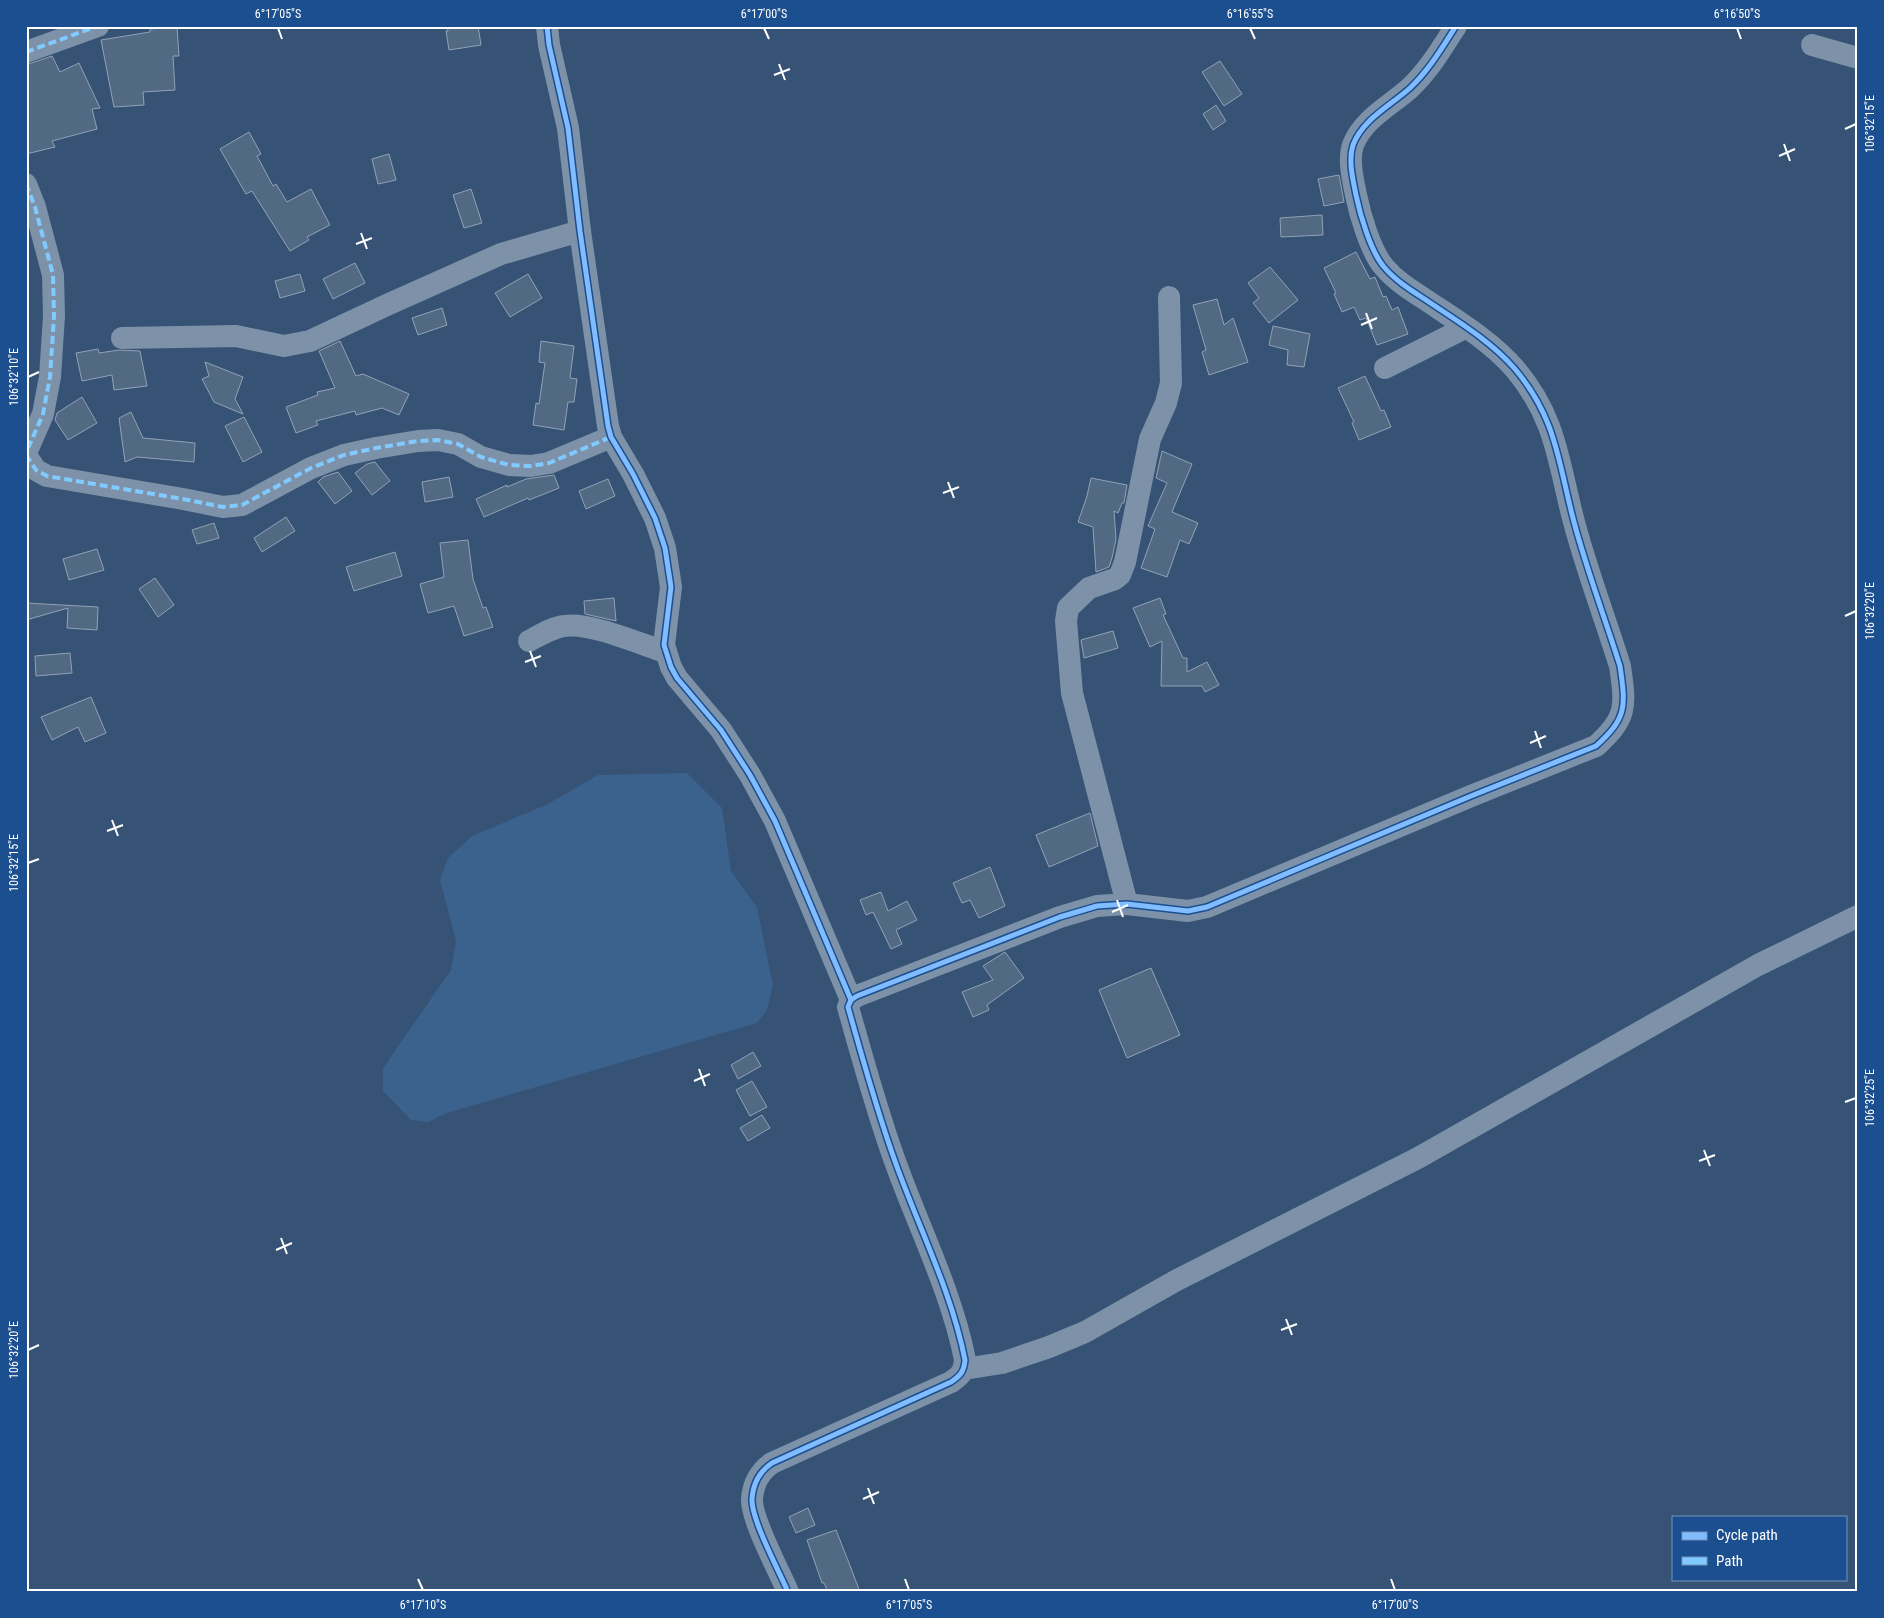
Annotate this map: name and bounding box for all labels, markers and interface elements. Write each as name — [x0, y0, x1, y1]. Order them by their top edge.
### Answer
text: 6°17'05"S — [255, 7, 301, 21]
text: 6°17'00"S — [741, 7, 787, 21]
text: 6°16'55"S — [1227, 7, 1273, 21]
text: 6°16'50"S — [1714, 7, 1760, 21]
text: 106°32'15"E — [1863, 95, 1877, 153]
text: 106°32'10"E — [7, 348, 21, 406]
text: 106°32'20"E — [1863, 582, 1877, 640]
text: 106°32'15"E — [7, 834, 21, 892]
text: 106°32'25"E — [1863, 1069, 1877, 1127]
text: 106°32'20"E — [7, 1321, 21, 1379]
legend — [1672, 1516, 1846, 1580]
text: Cycle path — [1716, 1526, 1778, 1544]
text: Path — [1716, 1552, 1743, 1570]
text: 6°17'10"S — [400, 1598, 446, 1612]
text: 6°17'05"S — [886, 1598, 932, 1612]
text: 6°17'00"S — [1372, 1598, 1418, 1612]

